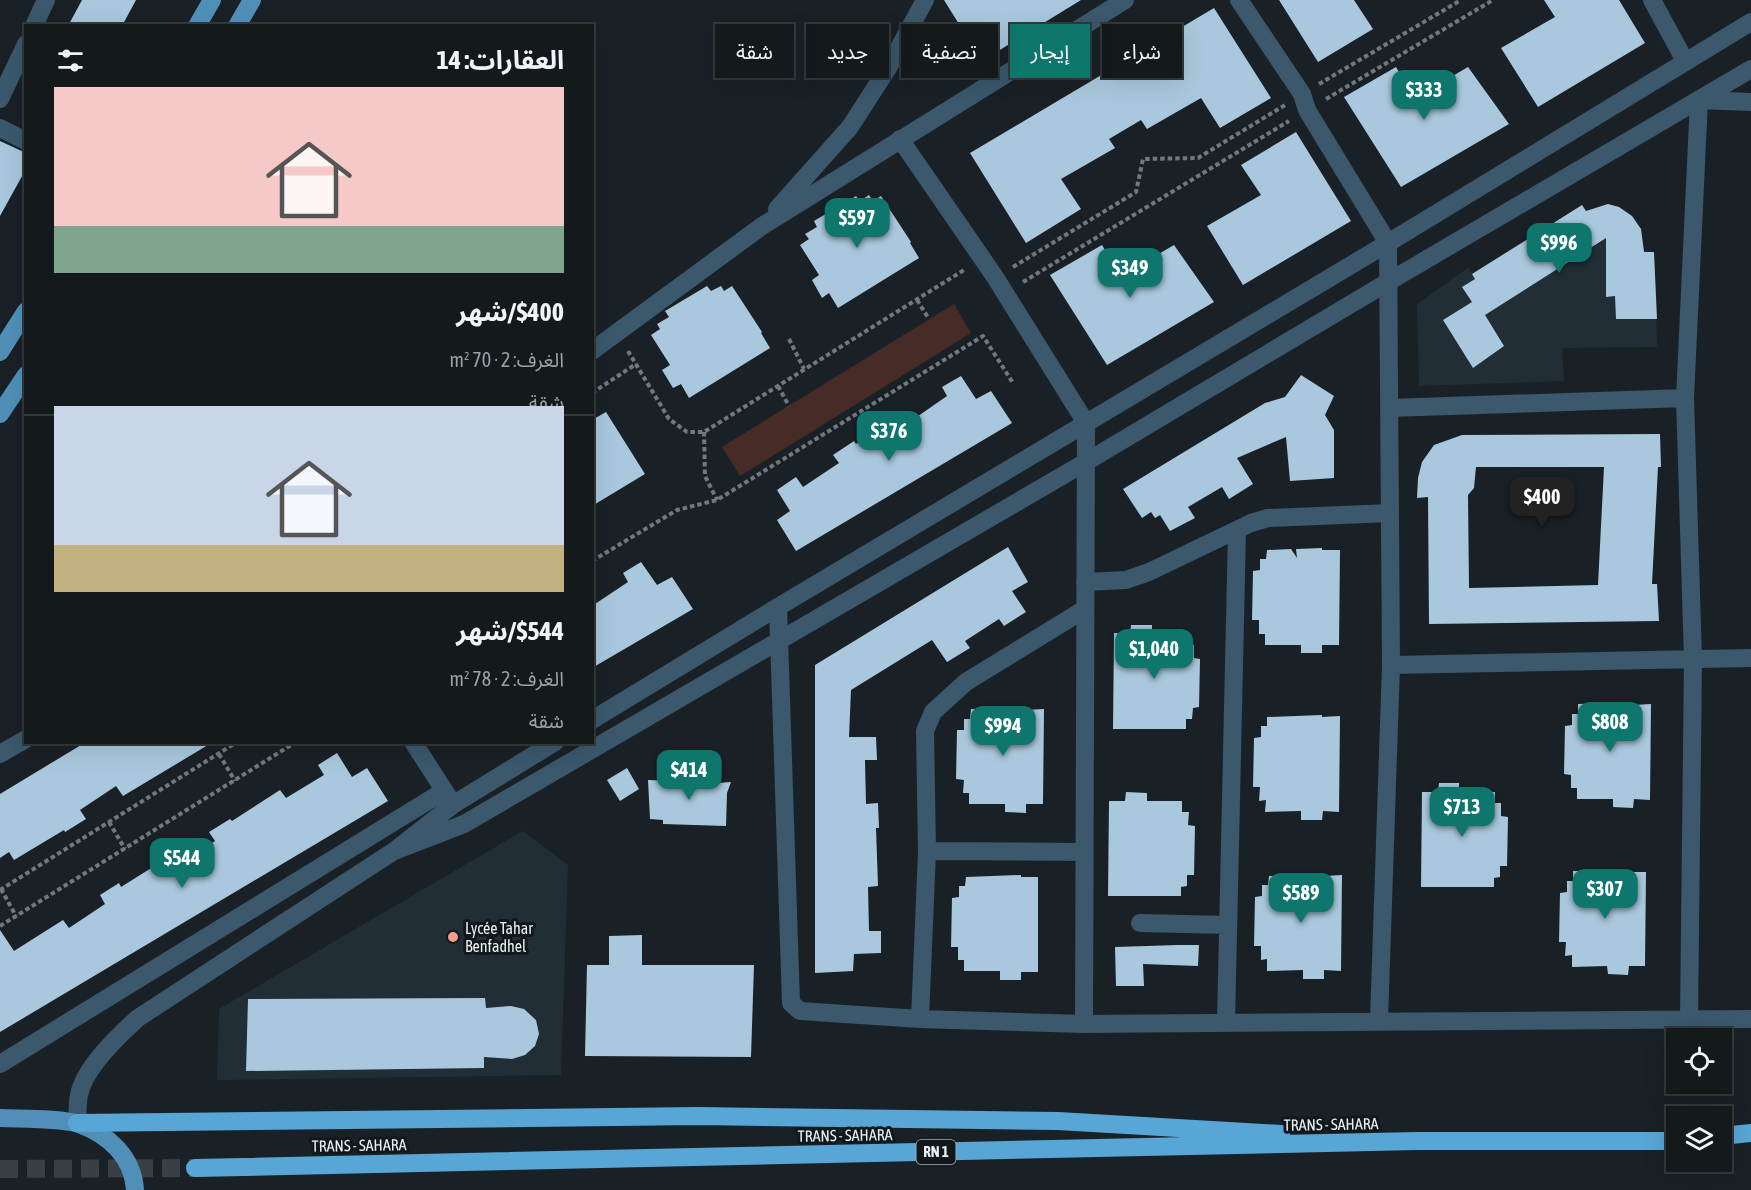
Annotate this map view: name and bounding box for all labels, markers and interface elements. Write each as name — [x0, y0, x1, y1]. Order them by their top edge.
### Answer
chip: شقة — [715, 24, 794, 78]
chip: جديد — [806, 24, 889, 78]
chip: تصفية — [901, 24, 998, 78]
chip: إيجار — [1010, 24, 1090, 78]
chip: شراء — [1102, 24, 1182, 78]
icon: filters — [54, 44, 87, 77]
text: العقارات: 14 — [436, 45, 564, 75]
pin: $333 — [1388, 70, 1460, 121]
text: $333 — [1406, 78, 1442, 101]
icon: home — [255, 126, 363, 234]
pin: $597 — [821, 198, 893, 249]
text: $597 — [839, 206, 875, 229]
pin: $996 — [1523, 223, 1595, 274]
text: $996 — [1541, 231, 1577, 254]
pin: $349 — [1094, 248, 1166, 299]
text: $349 — [1112, 256, 1148, 279]
text: $400/شهر — [456, 297, 564, 327]
text: الغرف: 2 · 70 m² — [450, 348, 564, 371]
text: شقة — [529, 390, 564, 413]
pin: $376 — [853, 411, 925, 462]
text: $376 — [871, 419, 907, 442]
icon: home — [255, 445, 363, 553]
pin: $400 — [1506, 477, 1578, 528]
text: $400 — [1524, 485, 1560, 508]
text: $544/شهر — [456, 616, 564, 646]
pin: $1,040 — [1105, 629, 1203, 680]
text: $1,040 — [1129, 637, 1179, 660]
text: الغرف: 2 · 78 m² — [450, 667, 564, 690]
pin: $808 — [1574, 702, 1646, 753]
pin: $994 — [967, 706, 1039, 757]
text: شقة — [529, 709, 564, 732]
text: $808 — [1592, 710, 1628, 733]
text: $994 — [985, 714, 1021, 737]
pin: $414 — [653, 750, 725, 801]
text: $414 — [671, 758, 707, 781]
pin: $713 — [1426, 787, 1498, 838]
text: $713 — [1444, 795, 1480, 818]
pin: $544 — [146, 838, 218, 889]
text: $544 — [164, 846, 200, 869]
pin: $307 — [1569, 869, 1641, 920]
pin: $589 — [1265, 873, 1337, 924]
text: $307 — [1587, 877, 1623, 900]
text: $589 — [1283, 881, 1319, 904]
place label: Lycée Tahar Benfadhel — [465, 919, 533, 955]
marker: Lycée Tahar Benfadhel — [446, 930, 460, 944]
map controls — [1666, 1028, 1732, 1172]
button: locate — [1666, 1028, 1732, 1094]
button: layers — [1666, 1106, 1732, 1172]
street label: TRANS - SAHARA — [1283, 1114, 1379, 1134]
street label: TRANS - SAHARA — [797, 1125, 893, 1145]
street label: TRANS - SAHARA — [311, 1135, 407, 1155]
road number: RN 1 — [916, 1140, 956, 1164]

